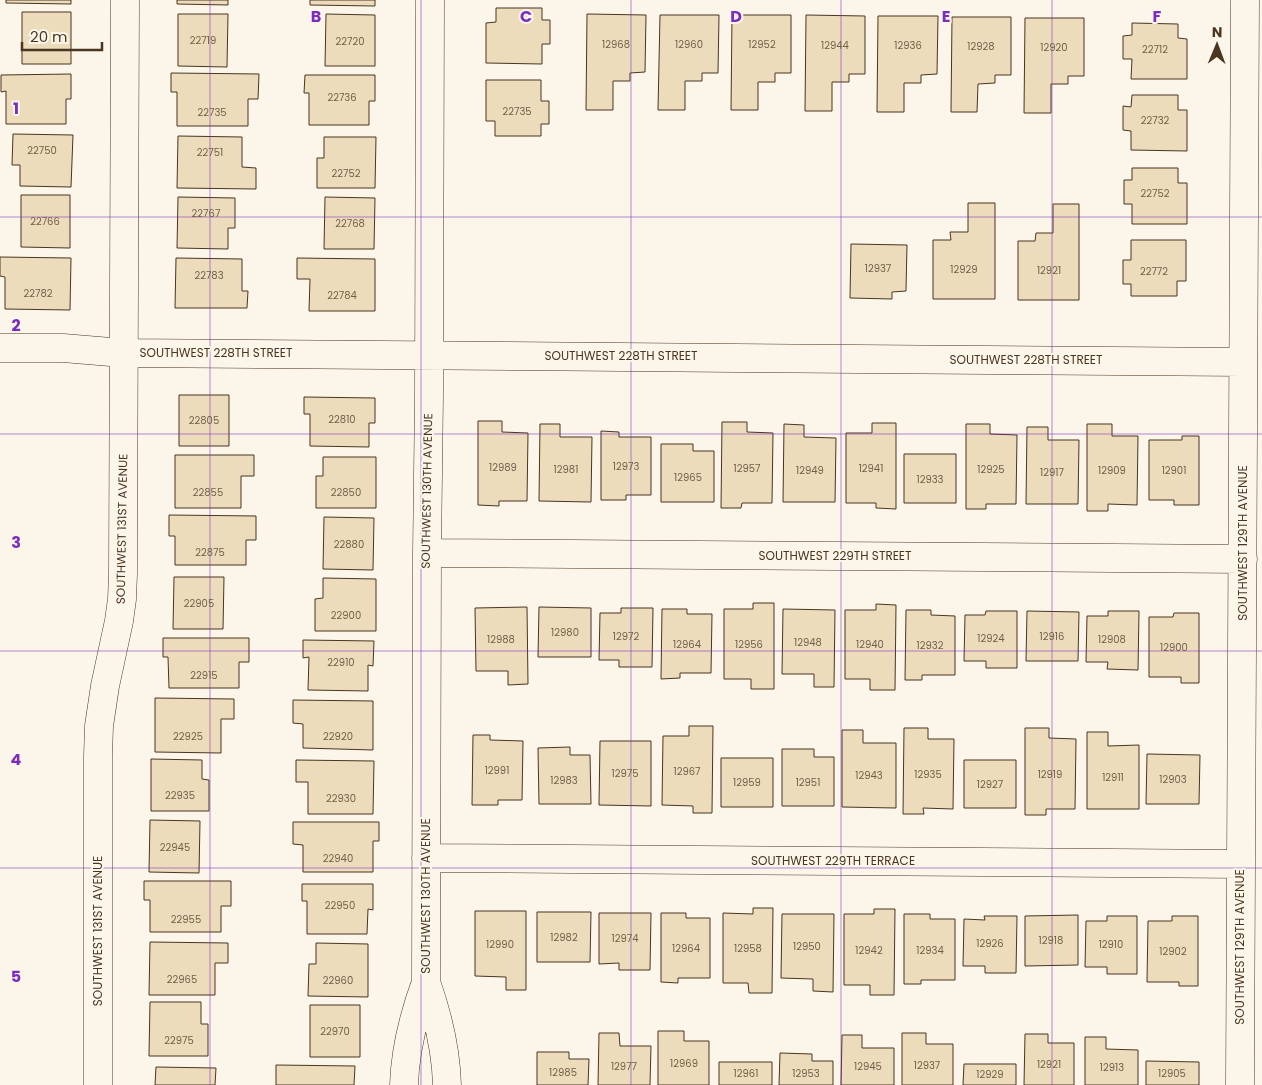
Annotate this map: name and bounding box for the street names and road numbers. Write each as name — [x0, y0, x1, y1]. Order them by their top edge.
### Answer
street label: SOUTHWEST 228TH STREET — [140, 344, 293, 361]
street label: SOUTHWEST 228TH STREET — [545, 347, 698, 364]
street label: SOUTHWEST 228TH STREET — [950, 351, 1103, 368]
street label: SOUTHWEST 130TH AVENUE — [417, 413, 436, 569]
street label: SOUTHWEST 131ST AVENUE — [112, 454, 131, 604]
street label: SOUTHWEST 129TH AVENUE — [1234, 465, 1251, 621]
street label: SOUTHWEST 229TH STREET — [759, 547, 912, 564]
street label: SOUTHWEST 130TH AVENUE — [417, 818, 434, 974]
street label: SOUTHWEST 229TH TERRACE — [751, 852, 915, 869]
street label: SOUTHWEST 131ST AVENUE — [89, 856, 106, 1006]
street label: SOUTHWEST 129TH AVENUE — [1231, 869, 1248, 1025]

